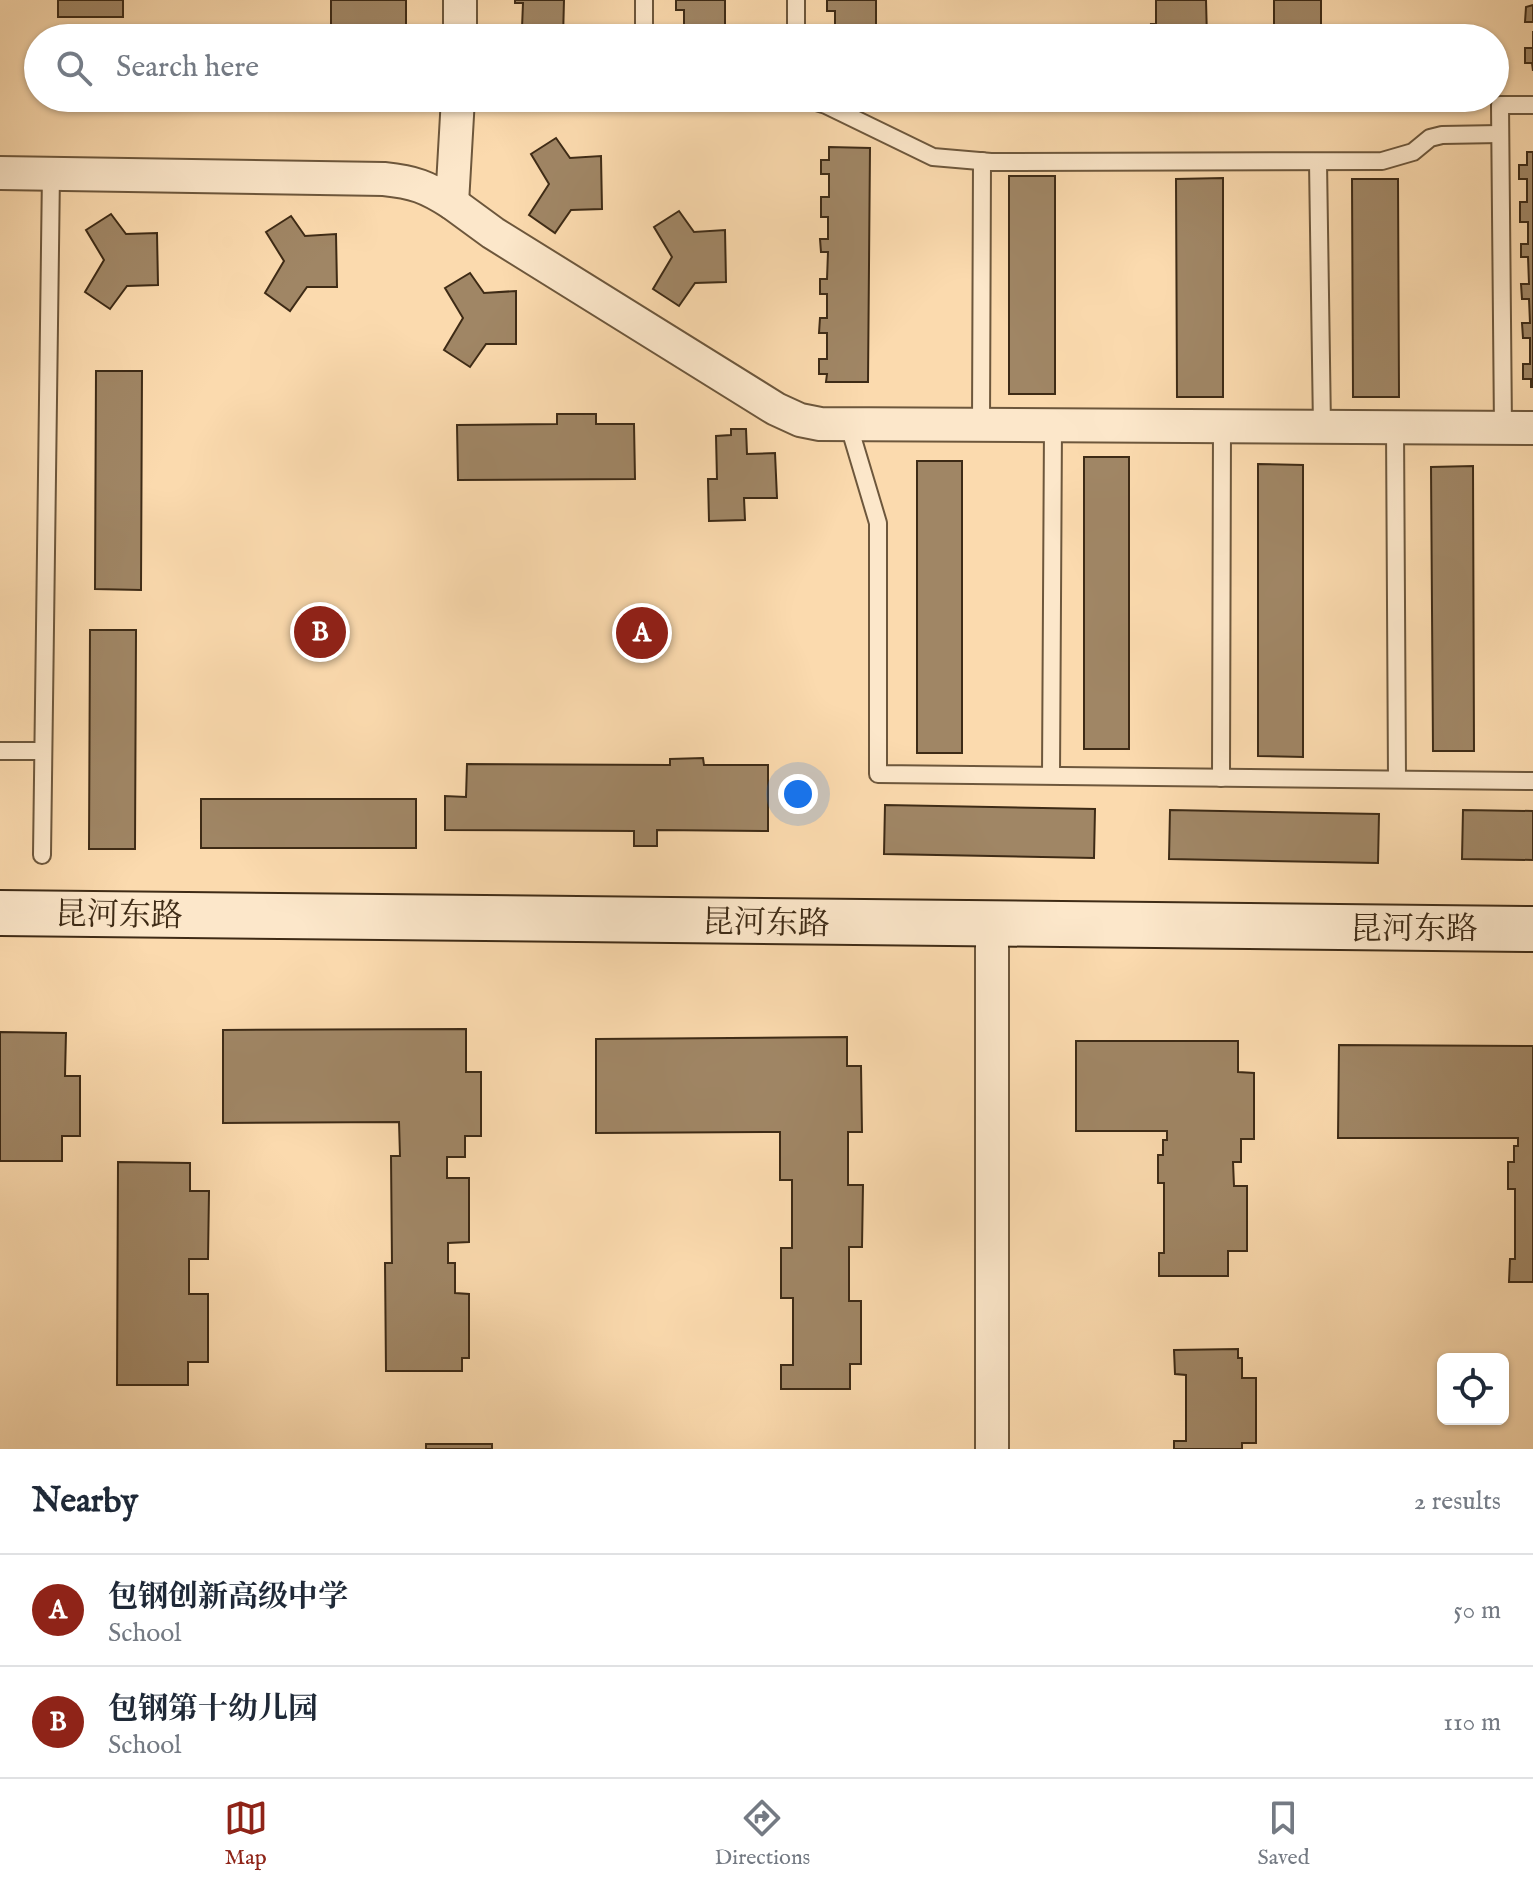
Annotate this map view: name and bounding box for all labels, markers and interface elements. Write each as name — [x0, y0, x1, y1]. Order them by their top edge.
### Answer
search box — [24, 24, 1509, 112]
icon: search — [52, 46, 96, 90]
text: Search here — [116, 49, 259, 87]
pin: B — [294, 602, 346, 662]
pin: A — [616, 603, 668, 663]
your location — [778, 774, 818, 814]
street label: 昆河东路 — [55, 895, 183, 938]
street label: 昆河东路 — [702, 903, 830, 946]
street label: 昆河东路 — [1350, 910, 1478, 951]
map controls — [1437, 1353, 1509, 1425]
button: locate — [1437, 1353, 1509, 1425]
text: Nearby — [32, 1480, 138, 1523]
text: 2 results — [1414, 1485, 1501, 1518]
text: 包钢创新高级中学 — [108, 1579, 348, 1617]
text: A — [49, 1594, 67, 1627]
text: 50 m — [1453, 1594, 1501, 1627]
text: School — [108, 1617, 181, 1650]
text: 包钢第十幼儿园 — [108, 1691, 318, 1729]
text: B — [49, 1706, 67, 1739]
text: 110 m — [1443, 1706, 1501, 1739]
text: School — [108, 1729, 181, 1762]
tab: Map — [224, 1796, 268, 1872]
tab: Directions — [715, 1796, 810, 1872]
tab: Saved — [1257, 1796, 1309, 1872]

